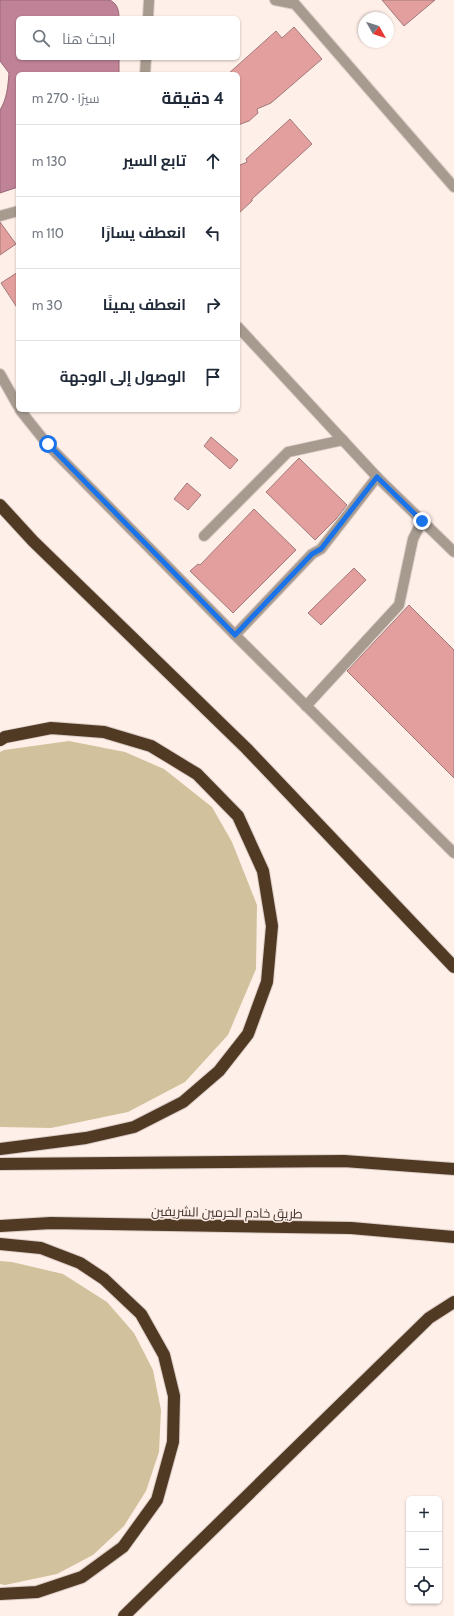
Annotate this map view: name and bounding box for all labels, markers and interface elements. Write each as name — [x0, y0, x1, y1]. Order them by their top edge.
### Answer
north arrow — [358, 12, 394, 48]
search box — [16, 16, 240, 60]
icon: search — [30, 27, 52, 49]
text: ابحث هنا — [62, 30, 116, 48]
text: 4 دقيقة — [162, 88, 224, 108]
text: سيرًا · 270 m — [32, 90, 100, 106]
icon: ahead — [202, 150, 224, 172]
text: تابع السير — [123, 152, 186, 170]
text: 130 m — [32, 153, 67, 169]
icon: left — [202, 222, 224, 244]
text: انعطف يسارًا — [101, 224, 186, 242]
text: 110 m — [32, 225, 64, 241]
icon: right — [202, 294, 224, 316]
text: انعطف يمينًا — [103, 296, 186, 314]
text: 30 m — [32, 297, 62, 313]
icon: arrive — [202, 366, 224, 388]
text: الوصول إلى الوجهة — [60, 368, 186, 386]
route start — [39, 435, 57, 453]
route end — [413, 512, 431, 530]
street label: طريق خادم الحرمين الشريفين — [151, 1203, 303, 1223]
map controls — [406, 1496, 442, 1604]
button: + — [406, 1496, 442, 1532]
button: − — [406, 1532, 442, 1568]
button: locate — [406, 1568, 442, 1604]

